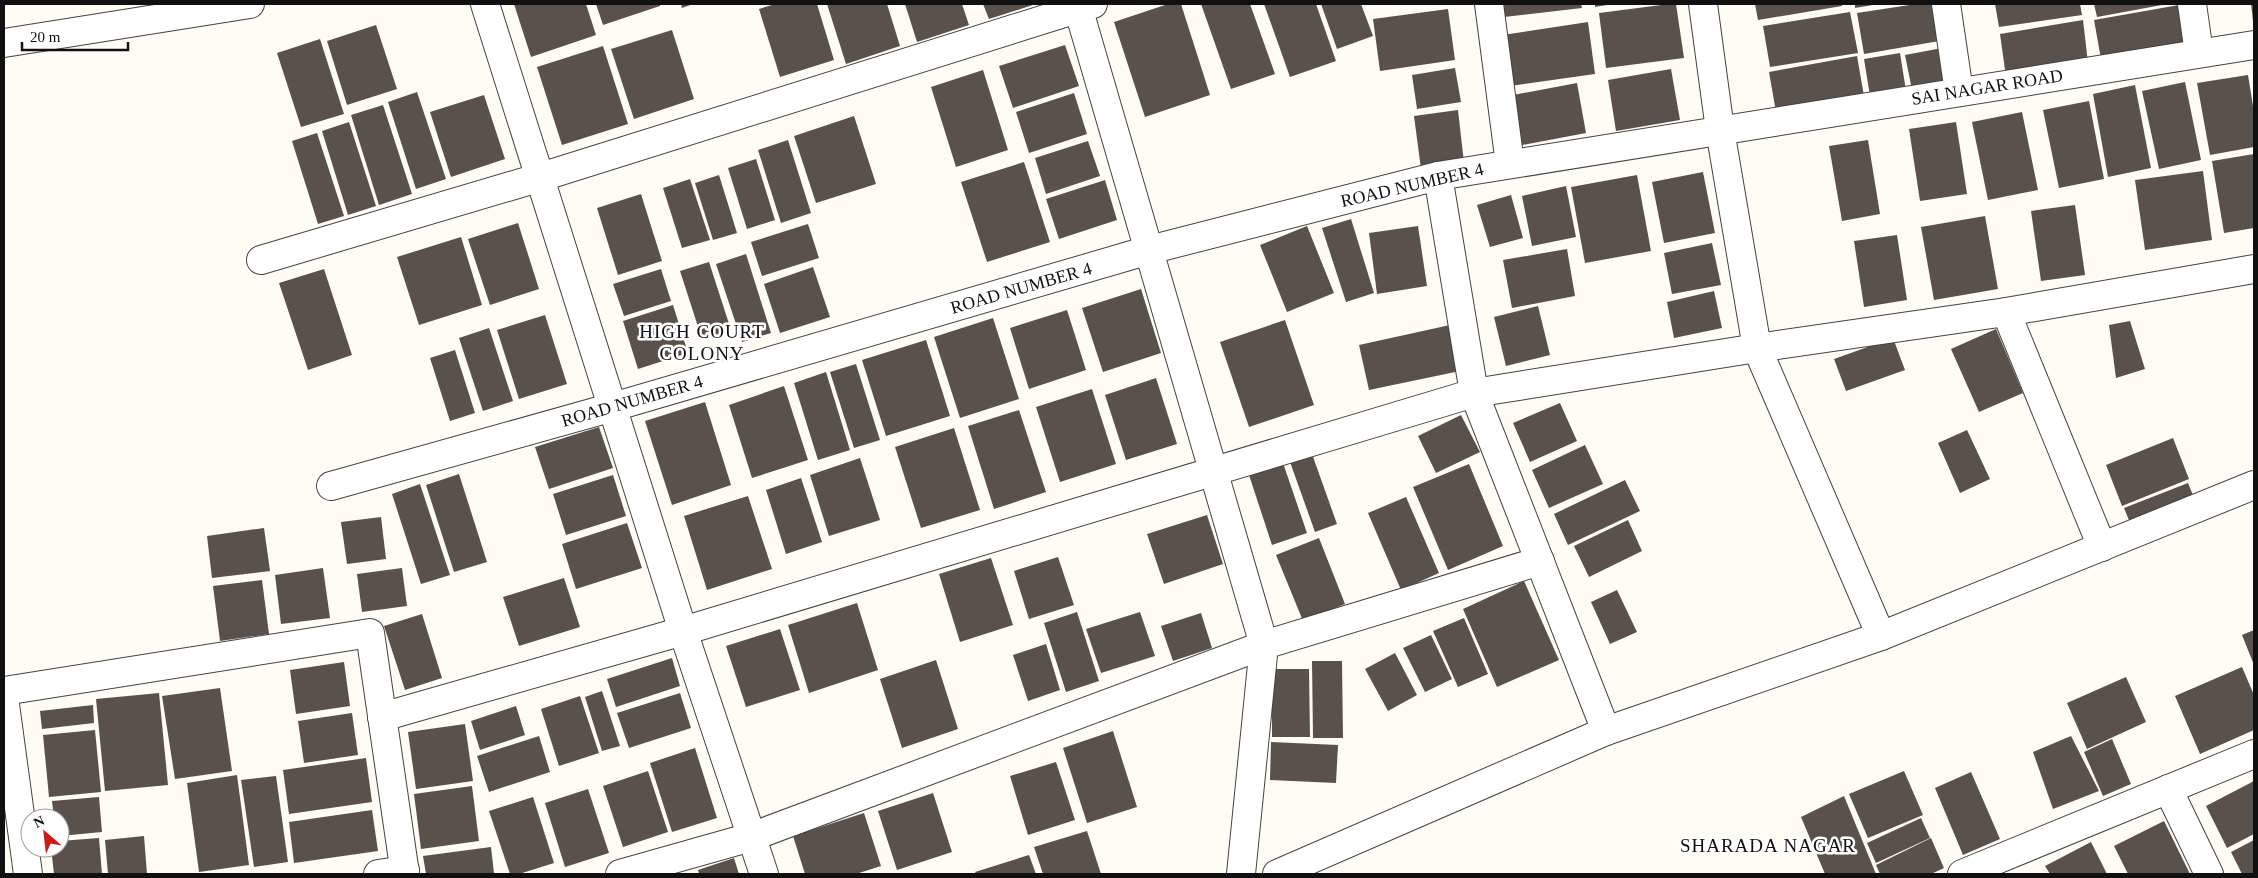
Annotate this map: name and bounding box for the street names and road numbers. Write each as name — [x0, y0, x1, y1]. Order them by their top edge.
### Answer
street label: SAI NAGAR ROAD — [1910, 65, 2064, 109]
street label: ROAD NUMBER 4 — [1339, 159, 1485, 211]
street label: ROAD NUMBER 4 — [948, 258, 1094, 318]
street label: ROAD NUMBER 4 — [559, 371, 705, 431]

